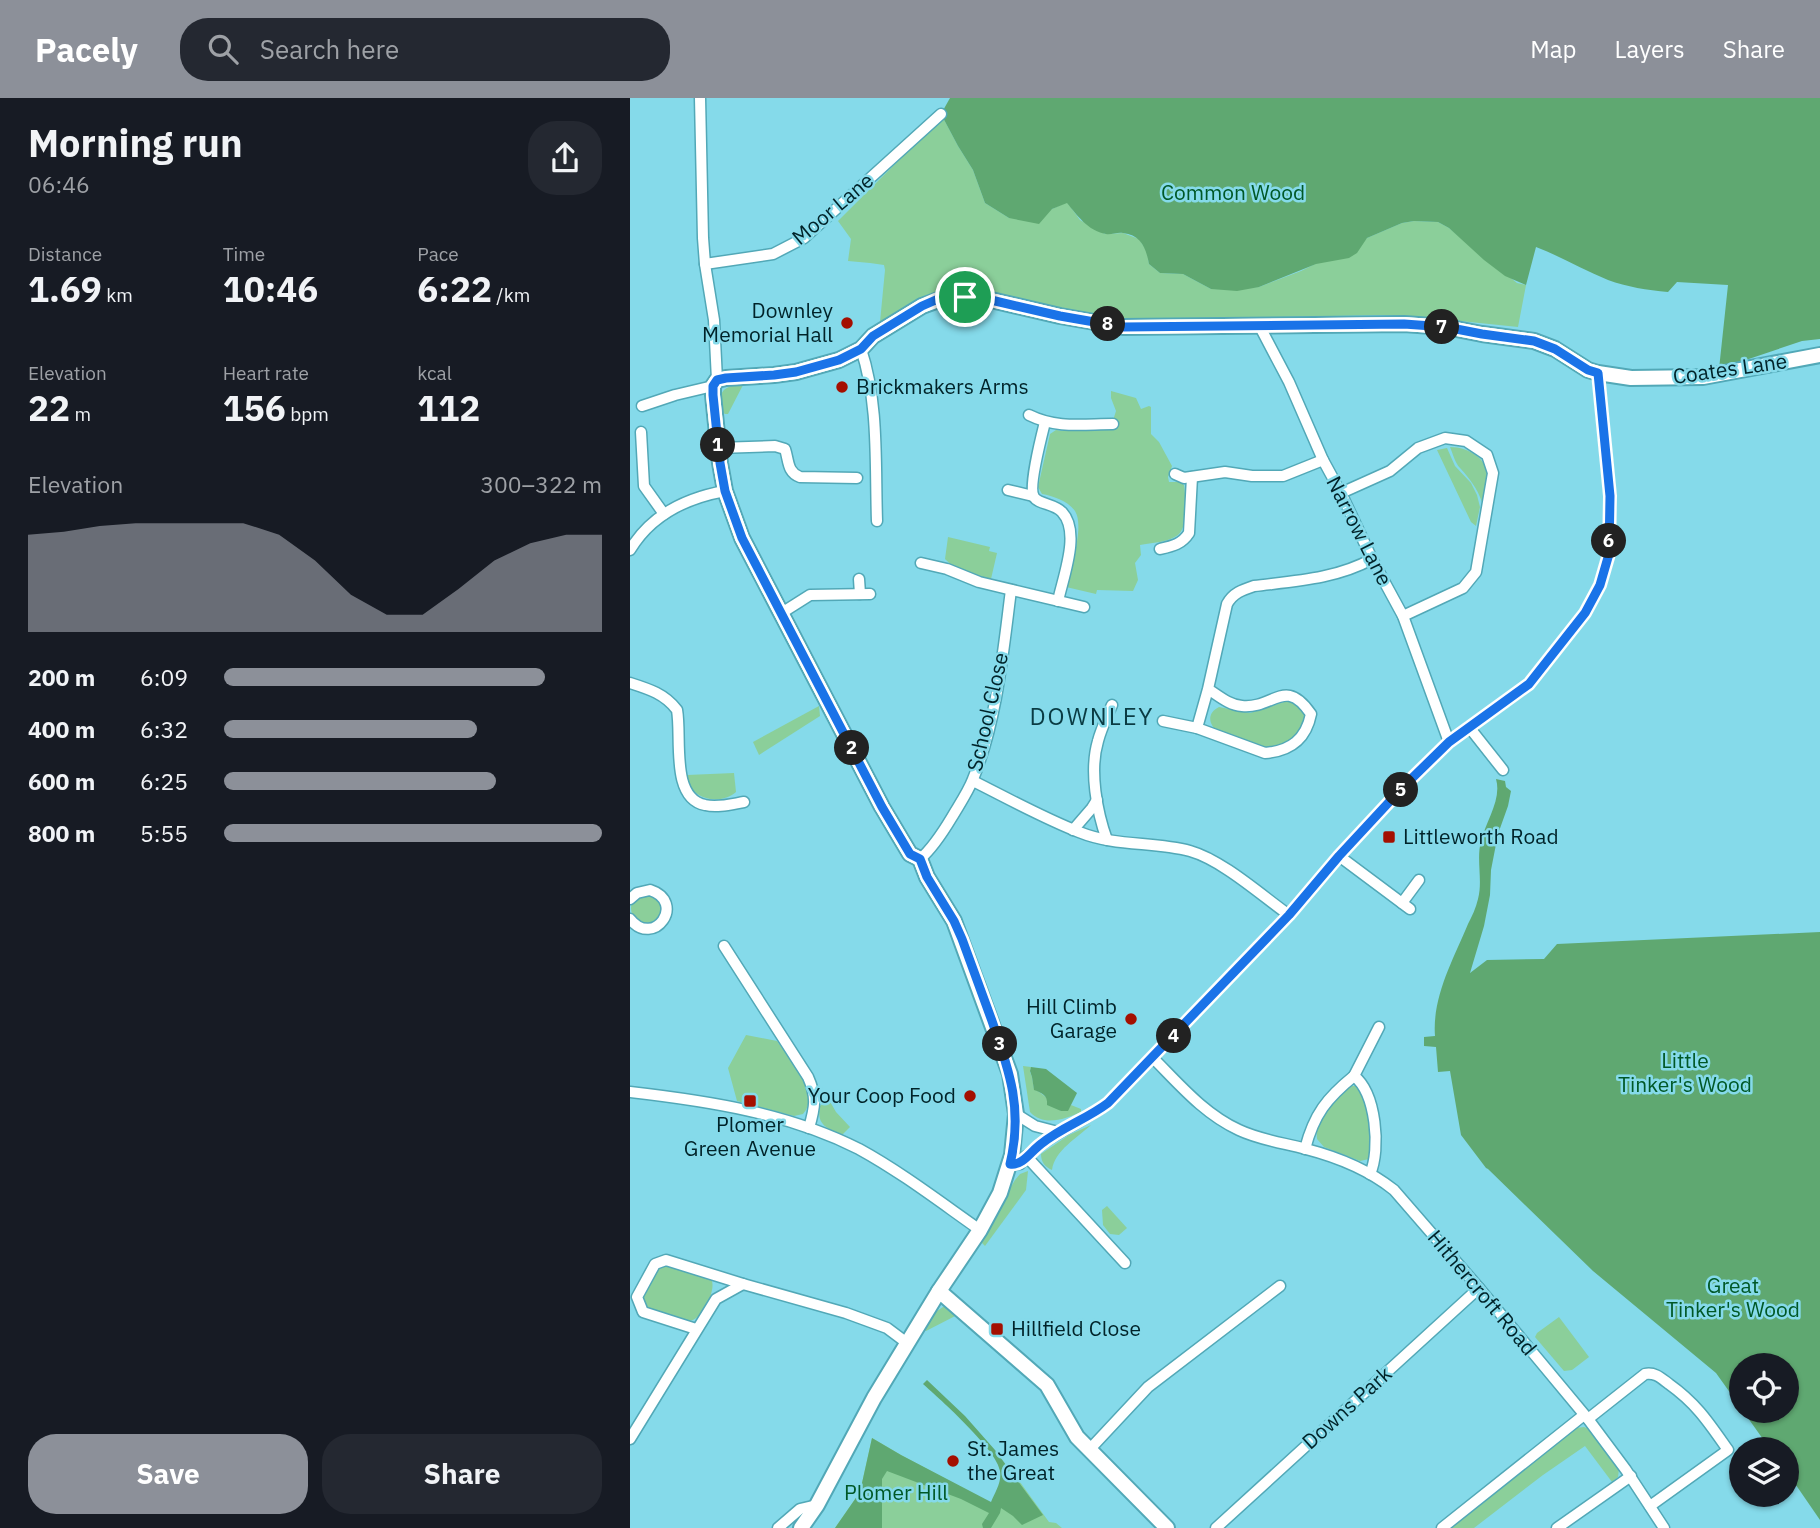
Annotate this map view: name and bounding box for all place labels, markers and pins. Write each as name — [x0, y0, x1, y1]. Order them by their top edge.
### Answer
pin — [935, 267, 995, 327]
place label: Downley Memorial Hall — [702, 296, 834, 348]
pin: 8 — [1091, 306, 1126, 342]
pin: 7 — [1424, 310, 1460, 344]
marker: Downley Memorial Hall — [839, 315, 855, 331]
place label: Brickmakers Arms — [856, 372, 1029, 400]
marker: Brickmakers Arms — [834, 379, 850, 395]
pin: 1 — [700, 428, 736, 462]
pin: 6 — [1592, 524, 1626, 558]
pin: 2 — [834, 730, 870, 766]
pin: 5 — [1384, 772, 1418, 808]
place label: Littleworth Road — [1403, 822, 1559, 850]
marker: Littleworth Road — [1381, 829, 1397, 845]
place label: Hill Climb Garage — [1026, 992, 1117, 1044]
marker: Hill Climb Garage — [1123, 1011, 1139, 1027]
pin: 4 — [1156, 1018, 1192, 1054]
pin: 3 — [982, 1026, 1018, 1062]
place label: Your Coop Food — [808, 1081, 956, 1109]
marker: Your Coop Food — [962, 1088, 978, 1104]
marker: Plomer Green Avenue — [742, 1093, 758, 1109]
place label: Plomer Green Avenue — [684, 1110, 816, 1162]
place label: Hillfield Close — [1011, 1314, 1141, 1342]
marker: Hillfield Close — [989, 1321, 1005, 1337]
place label: St. James the Great — [967, 1434, 1059, 1486]
marker: St. James the Great — [945, 1453, 961, 1469]

